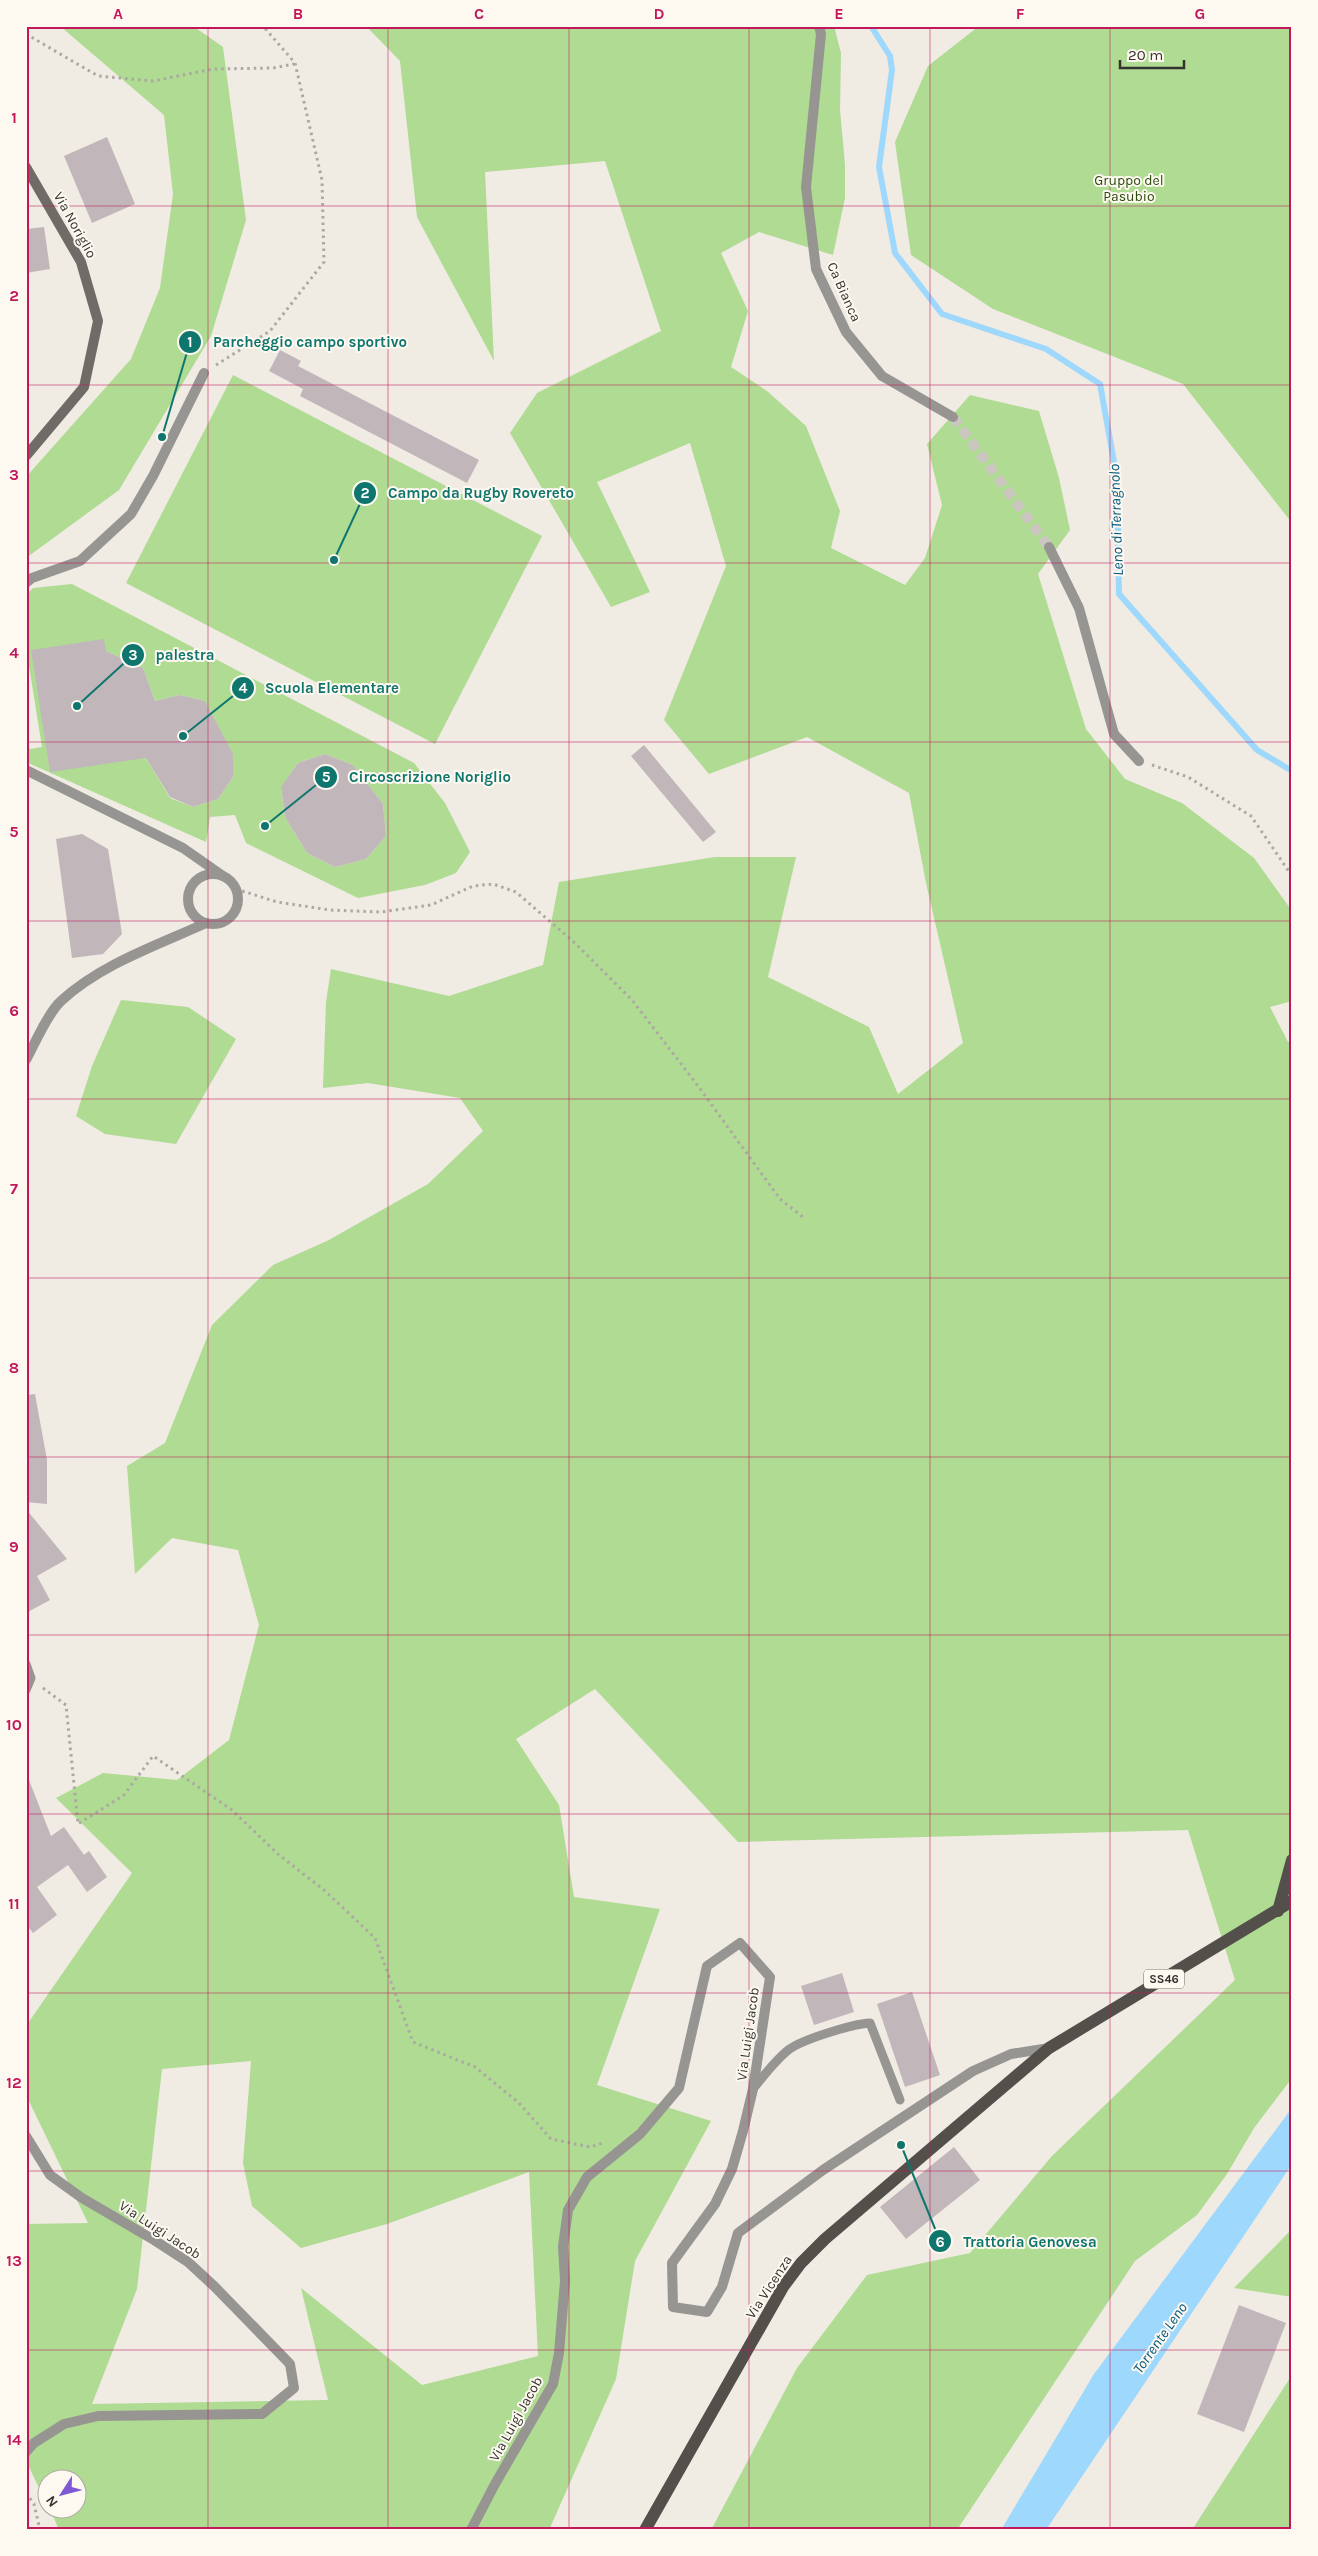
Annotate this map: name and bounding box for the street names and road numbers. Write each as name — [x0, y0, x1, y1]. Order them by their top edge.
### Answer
street label: Via Noriglio — [50, 189, 100, 261]
street label: Ca Bianca — [823, 260, 865, 324]
road number: SS46 — [1144, 1970, 1184, 1988]
street label: Via Luigi Jacob — [733, 1986, 763, 2082]
street label: Via Luigi Jacob — [116, 2197, 204, 2263]
street label: Via Vicenza — [742, 2252, 796, 2322]
street label: Via Luigi Jacob — [486, 2374, 546, 2464]

